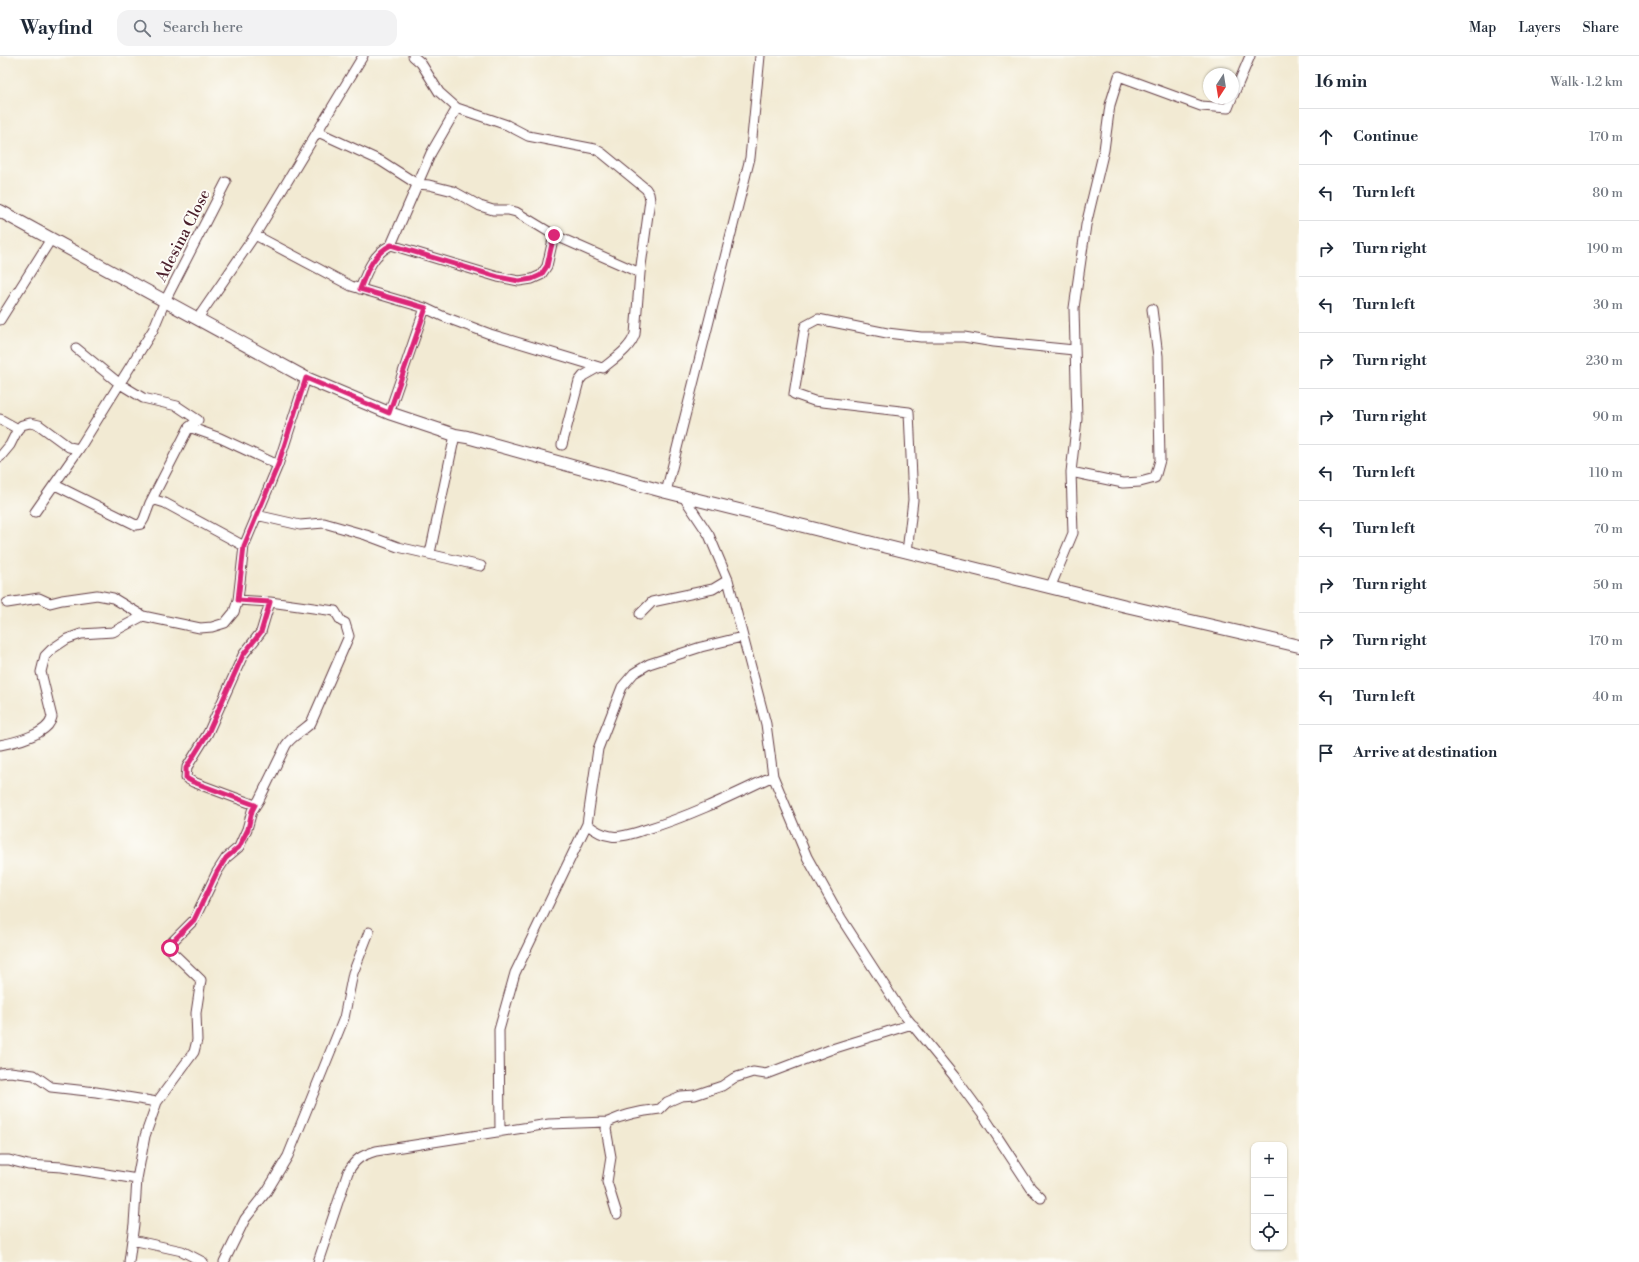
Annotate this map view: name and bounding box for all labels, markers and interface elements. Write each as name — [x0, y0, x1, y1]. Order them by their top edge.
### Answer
search box — [117, 10, 397, 46]
text: Wayfind — [20, 16, 93, 40]
icon: search — [131, 17, 153, 39]
text: Search here — [163, 18, 243, 37]
text: Map — [1469, 19, 1496, 37]
text: Layers — [1518, 19, 1561, 37]
text: Share — [1583, 19, 1619, 37]
north arrow — [1203, 68, 1239, 104]
text: 16 min — [1315, 71, 1367, 93]
text: Walk · 1.2 km — [1550, 74, 1623, 90]
icon: ahead — [1315, 126, 1337, 148]
text: Continue — [1353, 127, 1418, 146]
text: 170 m — [1589, 129, 1623, 145]
icon: left — [1315, 182, 1337, 204]
text: Turn left — [1353, 183, 1415, 202]
text: 80 m — [1592, 185, 1623, 201]
street label: Adesina Close — [151, 186, 215, 286]
route end — [545, 226, 563, 244]
icon: right — [1315, 238, 1337, 260]
text: Turn right — [1353, 239, 1427, 258]
text: 190 m — [1587, 241, 1623, 257]
icon: left — [1315, 294, 1337, 316]
text: Turn left — [1353, 295, 1415, 314]
text: 30 m — [1593, 297, 1623, 313]
icon: right — [1315, 350, 1337, 372]
text: Turn right — [1353, 351, 1427, 370]
text: 230 m — [1586, 353, 1623, 369]
icon: right — [1315, 406, 1337, 428]
text: Turn right — [1353, 407, 1427, 426]
text: 90 m — [1592, 409, 1623, 425]
icon: left — [1315, 462, 1337, 484]
text: Turn left — [1353, 463, 1415, 482]
text: 110 m — [1589, 465, 1623, 481]
icon: left — [1315, 518, 1337, 540]
text: Turn left — [1353, 519, 1415, 538]
text: 70 m — [1594, 521, 1623, 537]
icon: right — [1315, 574, 1337, 596]
text: Turn right — [1353, 575, 1427, 594]
text: 50 m — [1593, 577, 1623, 593]
icon: right — [1315, 630, 1337, 652]
text: Turn right — [1353, 631, 1427, 650]
text: 170 m — [1589, 633, 1623, 649]
icon: left — [1315, 686, 1337, 708]
text: Turn left — [1353, 687, 1415, 706]
text: 40 m — [1593, 689, 1623, 705]
icon: arrive — [1315, 742, 1337, 764]
text: Arrive at destination — [1353, 743, 1497, 762]
route start — [161, 939, 179, 957]
map controls — [1251, 1142, 1287, 1250]
button: + — [1251, 1142, 1287, 1178]
button: − — [1251, 1178, 1287, 1214]
button: locate — [1251, 1214, 1287, 1250]

